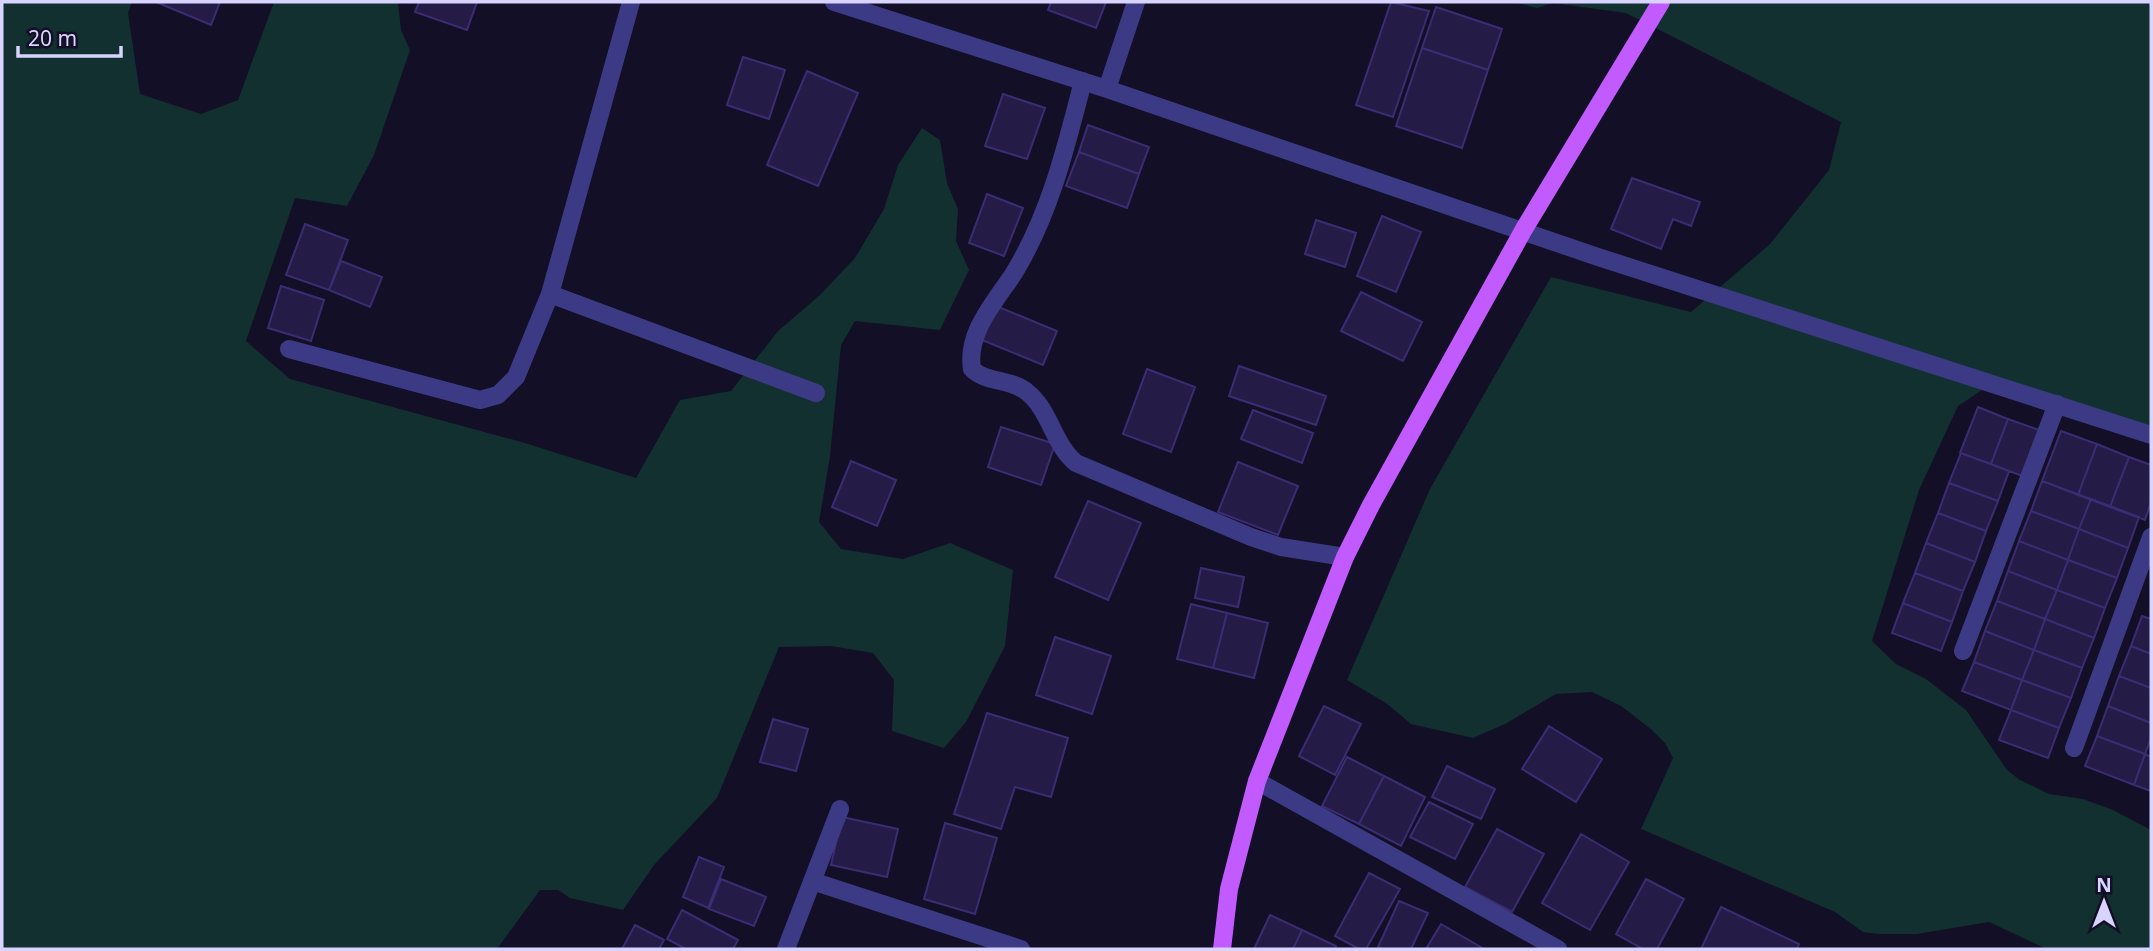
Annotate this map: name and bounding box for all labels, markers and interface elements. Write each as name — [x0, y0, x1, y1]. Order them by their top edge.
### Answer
scale bar — [18, 14, 121, 58]
text: 20 m — [28, 24, 77, 52]
north arrow — [2069, 867, 2139, 937]
text: N — [2096, 872, 2112, 898]

